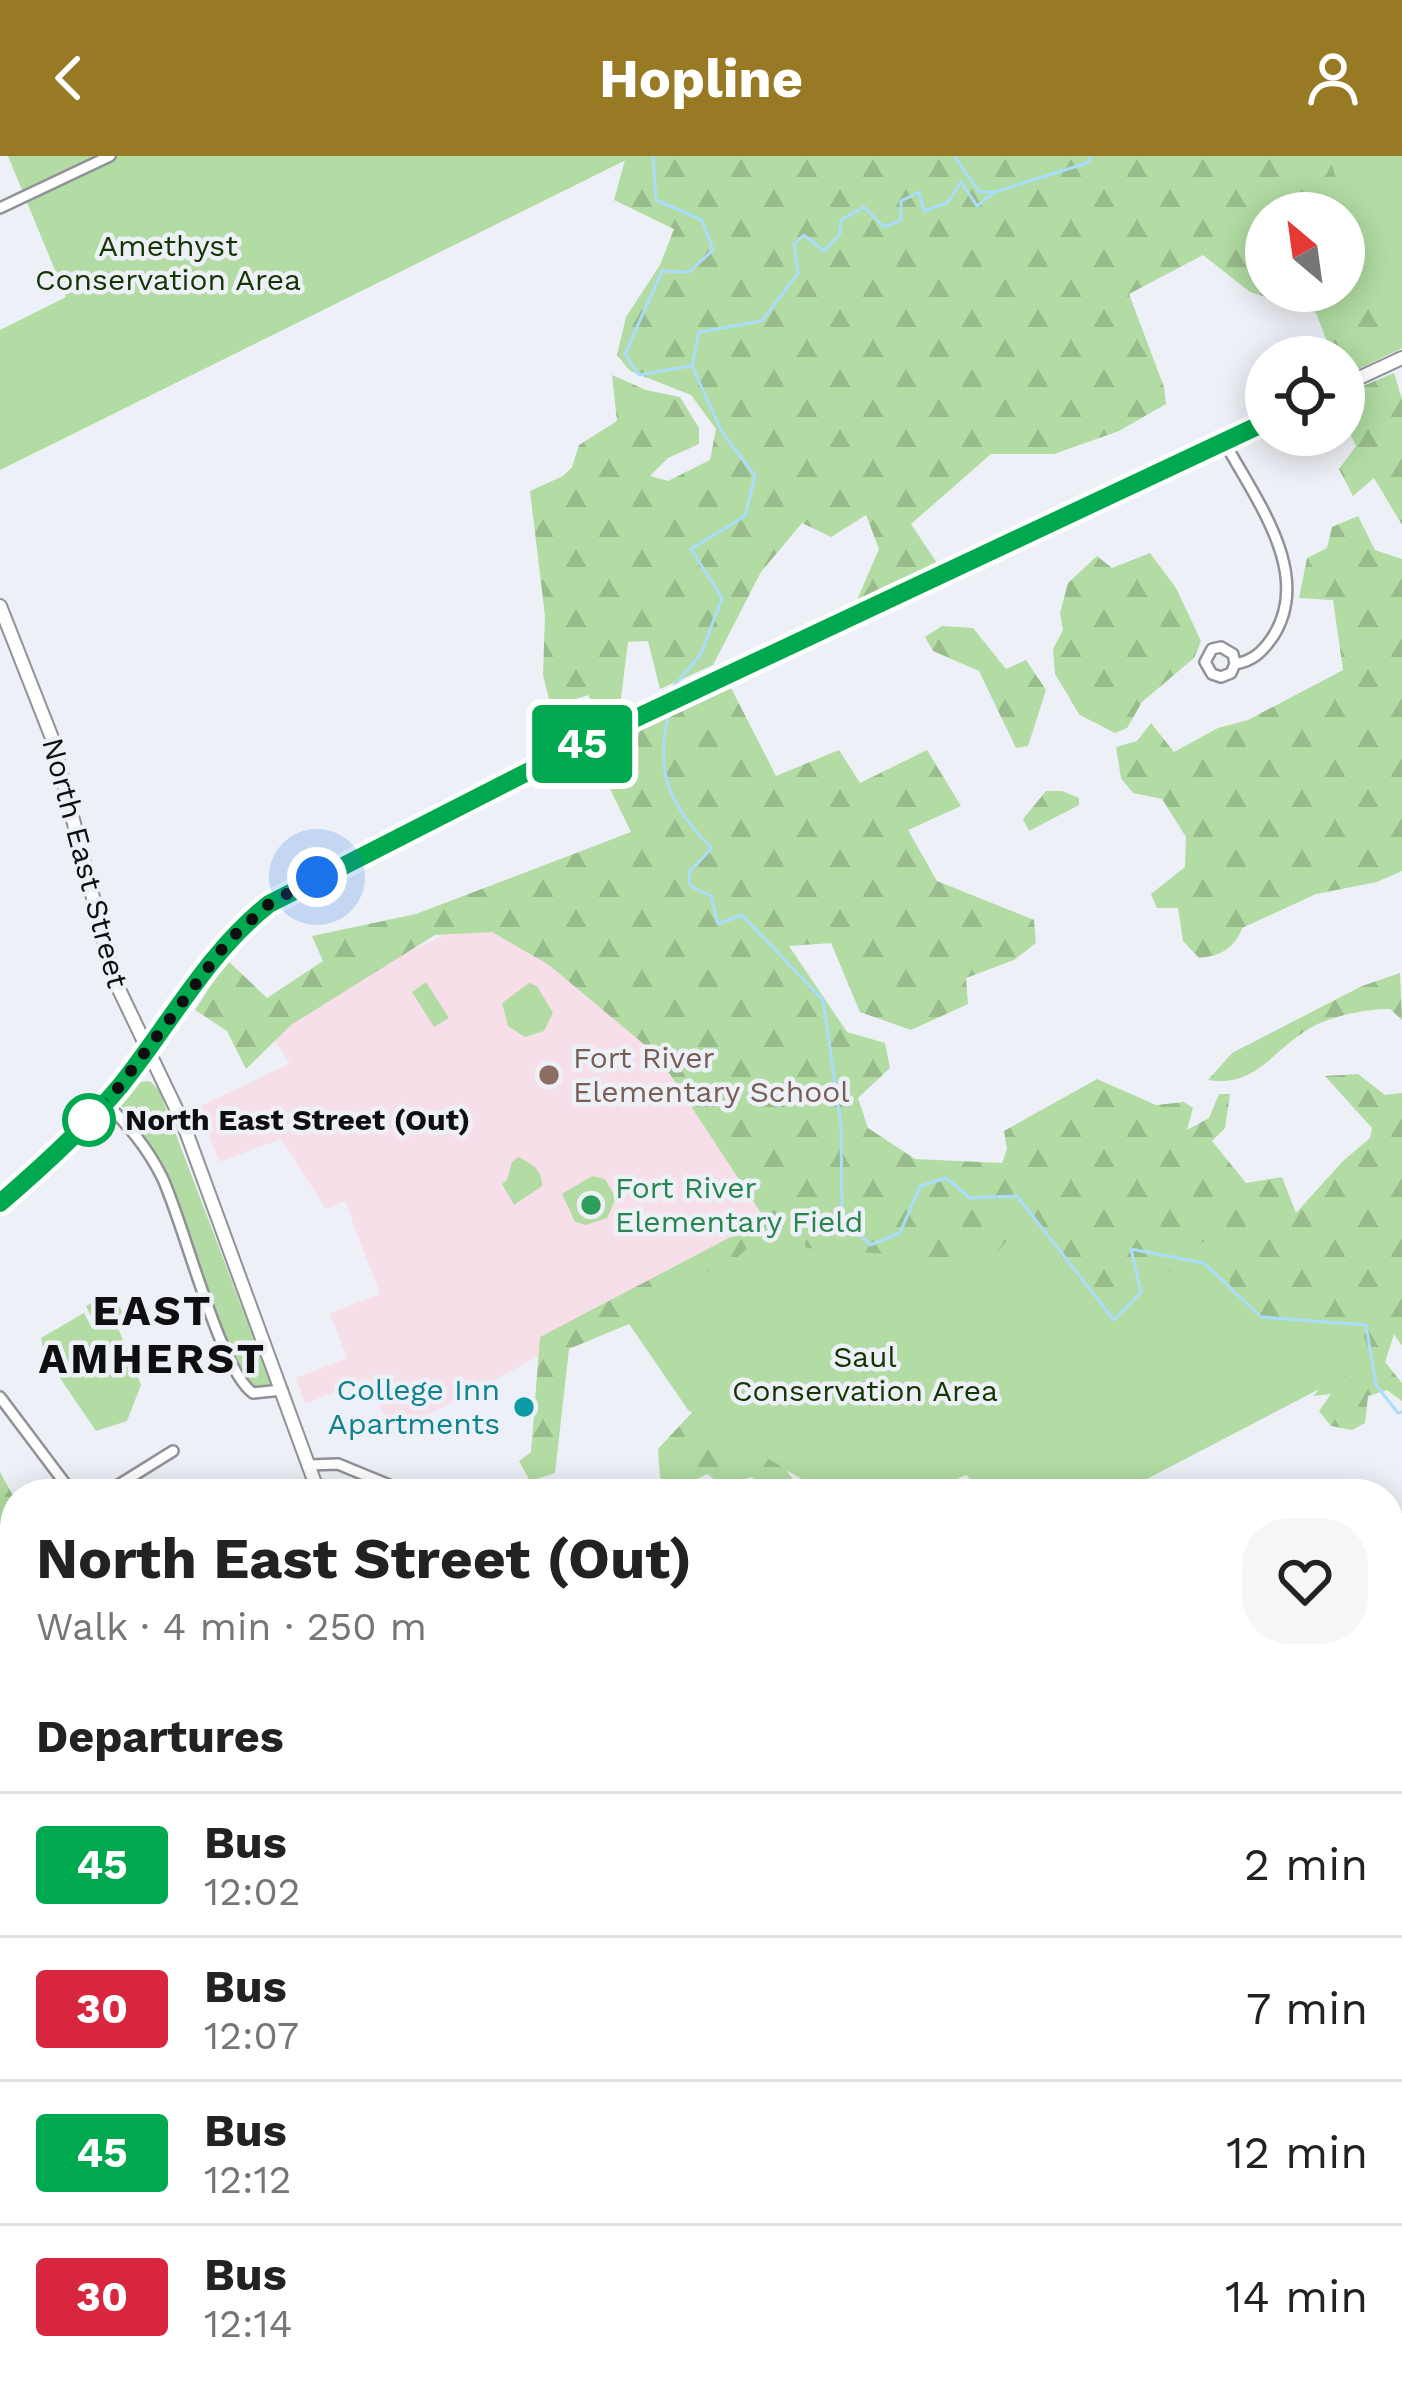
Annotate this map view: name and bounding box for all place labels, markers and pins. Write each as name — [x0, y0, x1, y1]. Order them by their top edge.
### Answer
place label: Fort River Elementary School — [573, 1040, 849, 1109]
marker: Fort River Elementary School — [536, 1062, 562, 1088]
marker: North East Street (Out) — [64, 1095, 114, 1145]
place label: North East Street (Out) — [125, 1102, 470, 1137]
place label: Fort River Elementary Field — [615, 1170, 863, 1239]
marker: Fort River Elementary Field — [578, 1192, 604, 1218]
place label: College Inn Apartments — [328, 1372, 500, 1441]
marker: College Inn Apartments — [511, 1394, 537, 1420]

